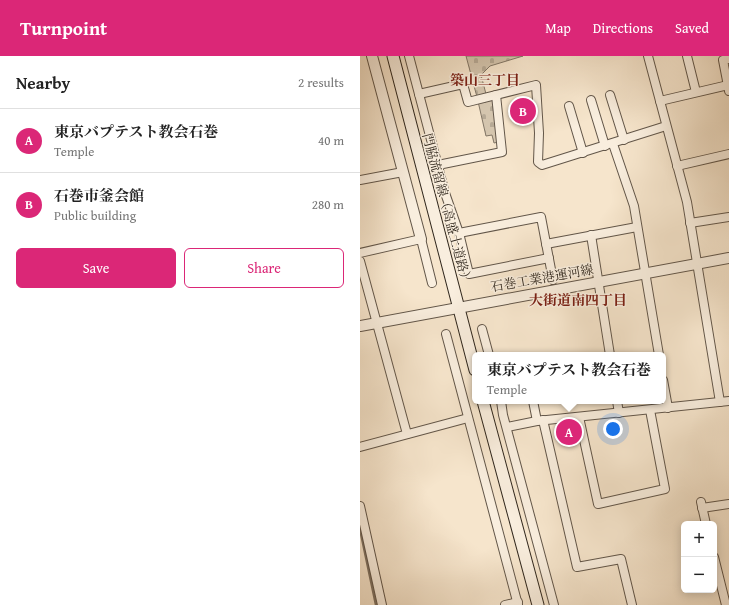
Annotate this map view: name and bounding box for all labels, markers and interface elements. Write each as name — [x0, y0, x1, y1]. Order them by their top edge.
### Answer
text: Turnpoint — [20, 14, 107, 42]
text: Map — [545, 18, 571, 38]
text: Directions — [593, 18, 653, 38]
text: Saved — [675, 18, 709, 38]
text: Nearby — [16, 70, 70, 95]
district label: 築山三丁目 — [450, 70, 520, 90]
text: 2 results — [298, 73, 344, 92]
pin: B — [510, 96, 536, 126]
text: 東京バプテスト教会石巻 — [54, 121, 218, 142]
text: A — [25, 131, 33, 150]
text: 40 m — [318, 131, 344, 150]
street label: 門脇流留線（高盛土道路） — [418, 131, 476, 287]
text: Temple — [54, 142, 94, 161]
text: 石巻市釜会館 — [54, 185, 144, 206]
text: B — [25, 195, 33, 214]
text: 280 m — [312, 195, 344, 214]
text: Public building — [54, 206, 136, 225]
button: Save — [16, 248, 176, 288]
button: Share — [184, 248, 344, 288]
street label: 石巻工業港運河線 — [489, 260, 595, 296]
district label: 大街道南四丁目 — [529, 290, 627, 310]
popup — [472, 352, 666, 404]
text: 東京バプテスト教会石巻 — [487, 359, 651, 380]
text: Temple — [487, 380, 527, 399]
pin: A — [556, 417, 582, 447]
your location — [603, 419, 623, 439]
map controls — [681, 521, 717, 593]
button: + — [681, 521, 717, 557]
button: − — [681, 557, 717, 593]

